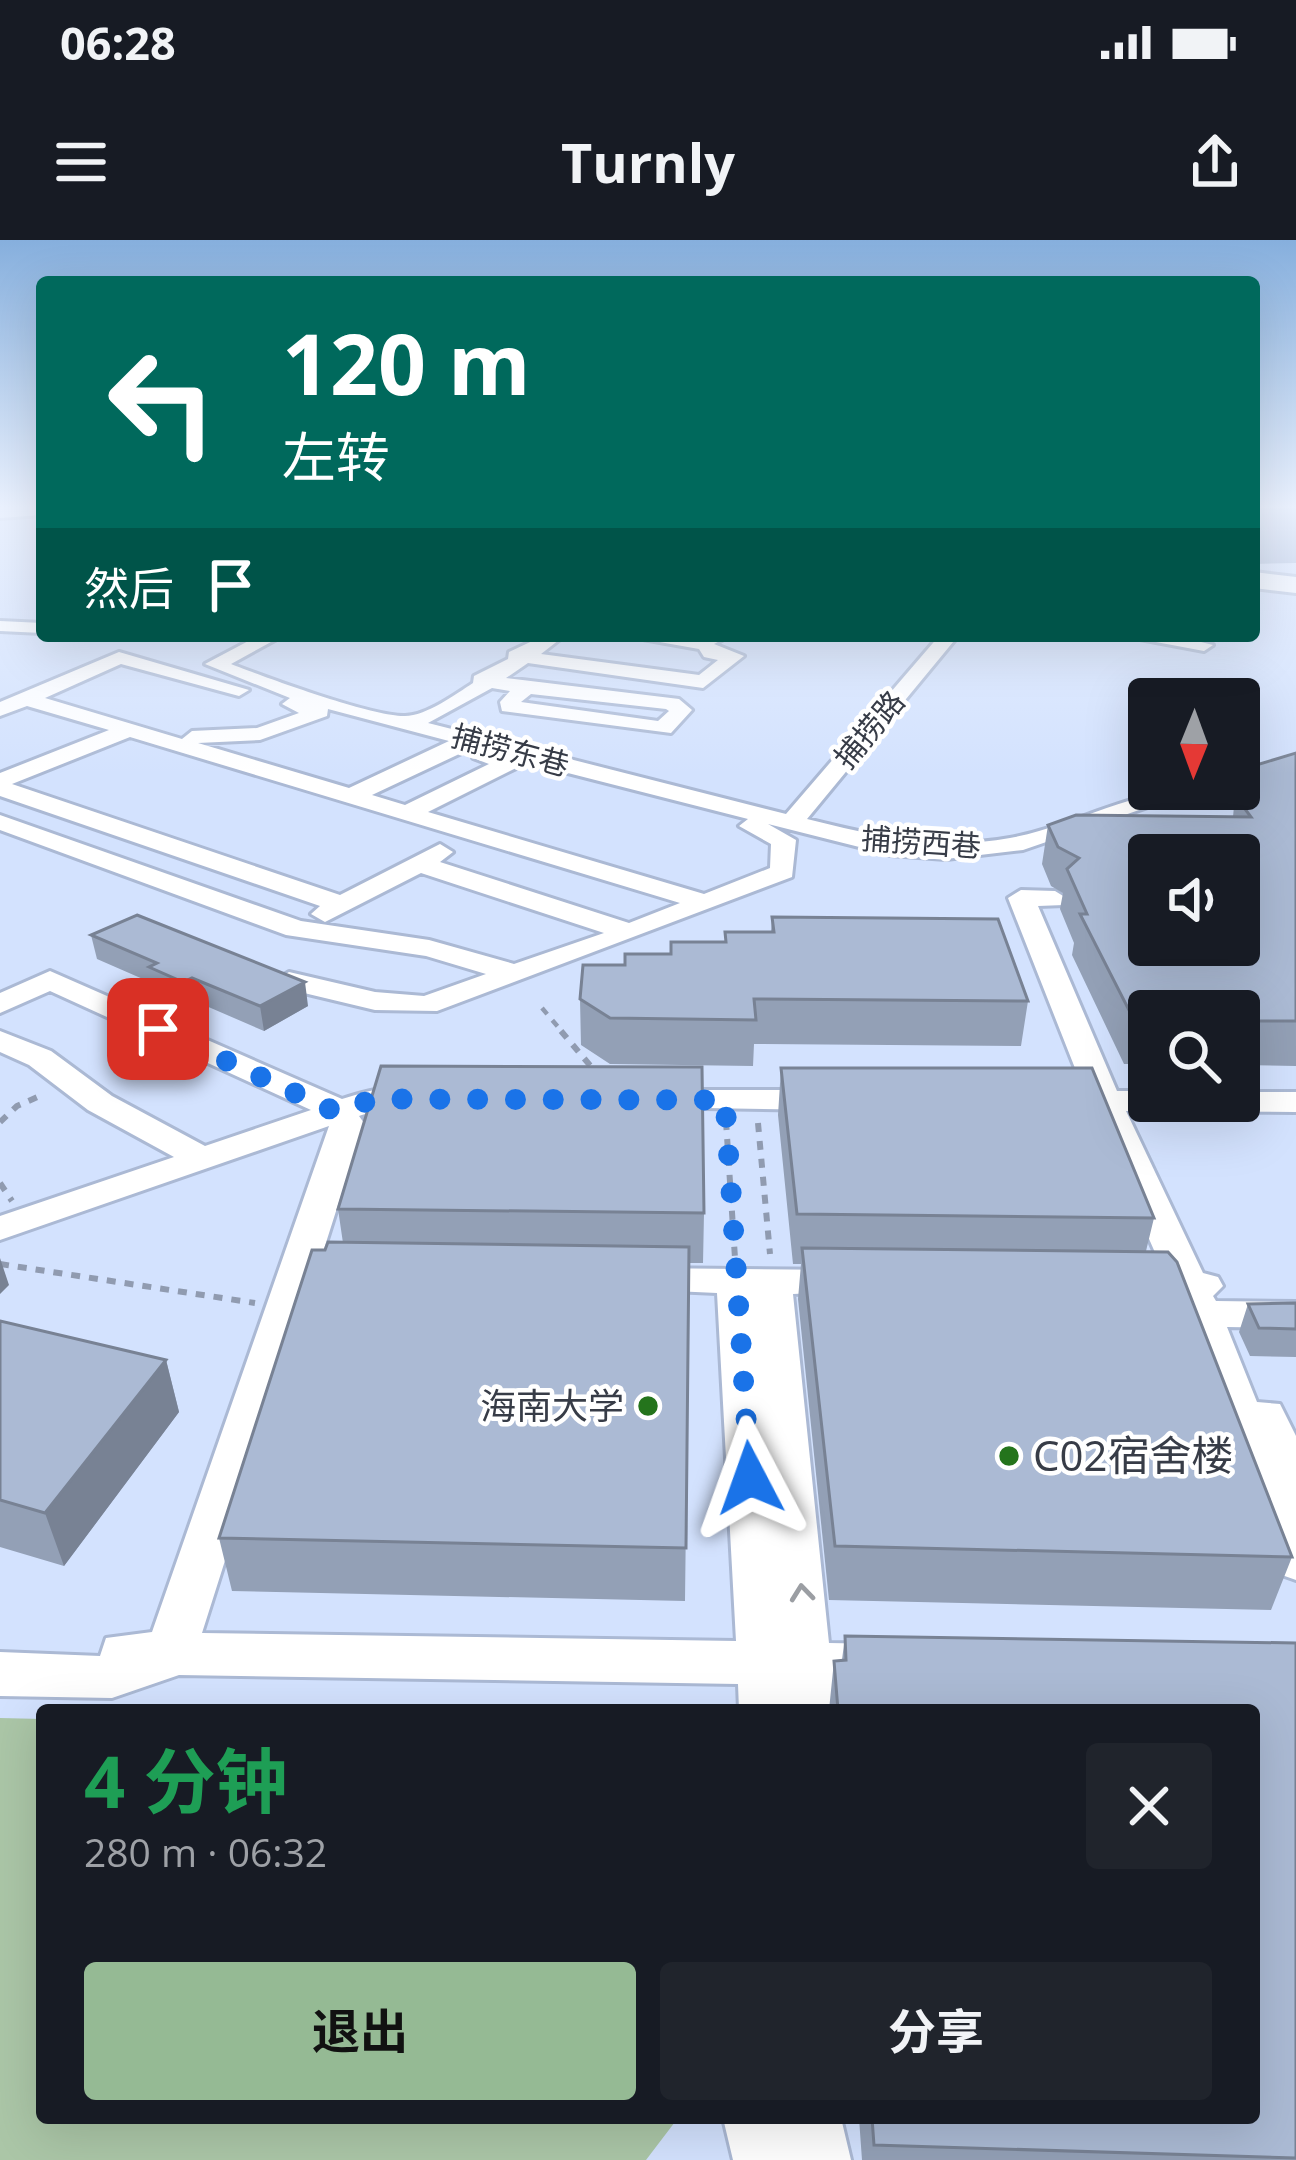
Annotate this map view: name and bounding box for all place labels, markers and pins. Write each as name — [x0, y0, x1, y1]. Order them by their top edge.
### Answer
pin — [107, 978, 209, 1080]
place label: 海南大学 — [480, 1381, 624, 1430]
marker: 海南大学 — [635, 1393, 661, 1419]
place label: C02宿舍楼 — [1033, 1426, 1234, 1483]
marker: C02宿舍楼 — [996, 1443, 1022, 1469]

